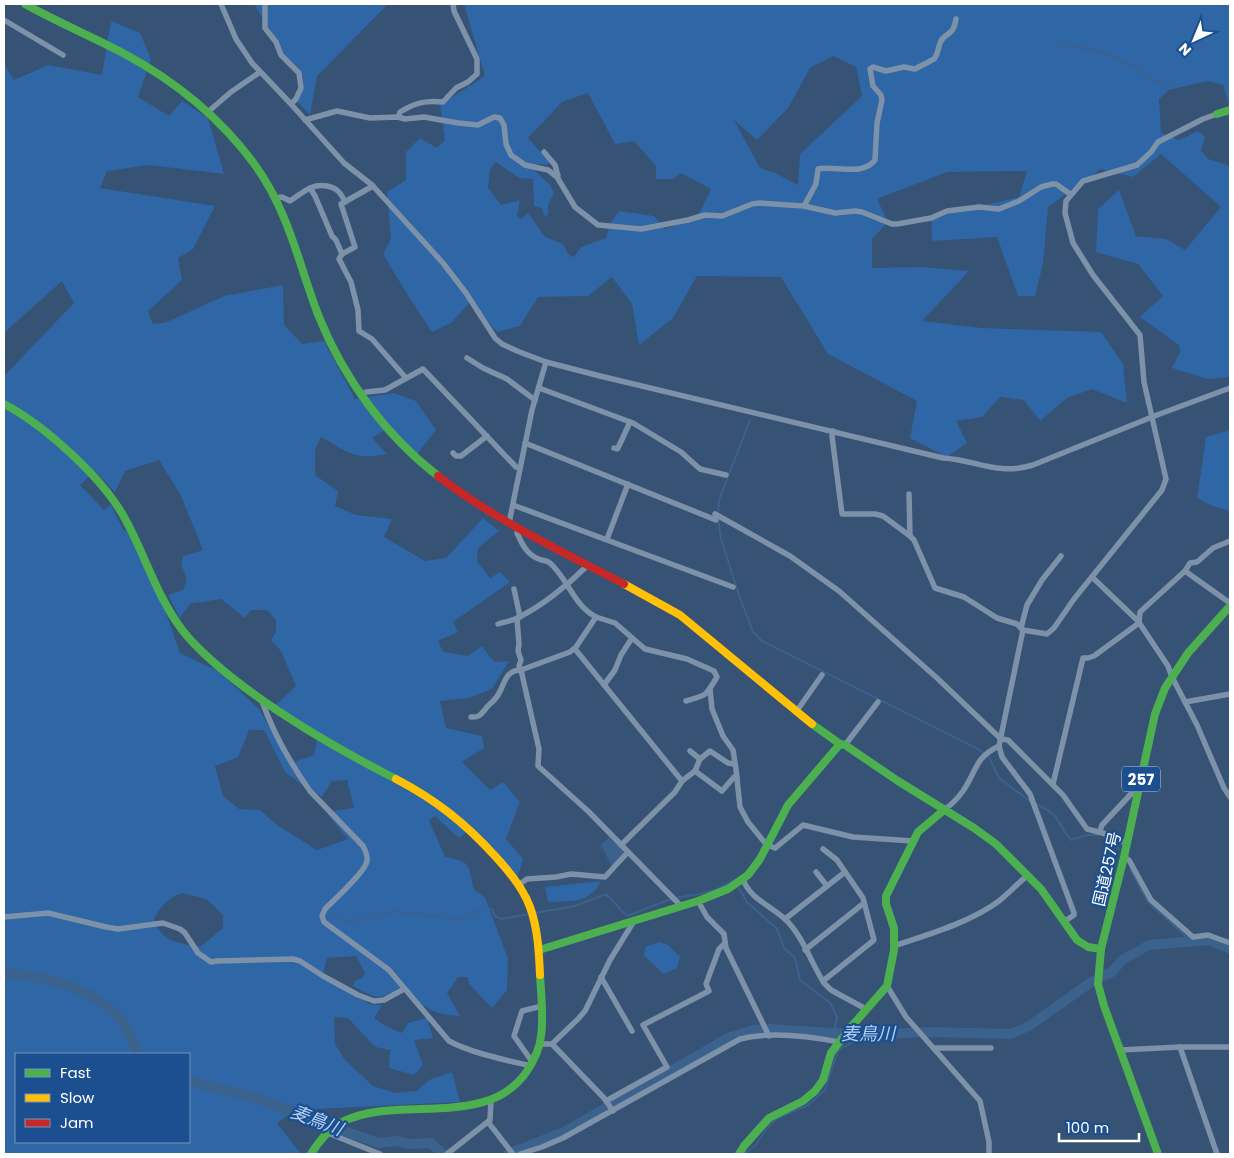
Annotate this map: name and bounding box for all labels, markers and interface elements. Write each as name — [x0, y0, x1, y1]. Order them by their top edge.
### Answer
north arrow — [1169, 15, 1219, 65]
text: N — [1174, 39, 1196, 60]
road number: 257 — [1122, 766, 1160, 792]
street label: 国道257号 — [1087, 829, 1127, 909]
water label: 麦鳥川 — [841, 1021, 897, 1046]
legend — [15, 1053, 190, 1143]
text: Fast — [60, 1062, 91, 1083]
text: Slow — [60, 1087, 95, 1108]
water label: 麦鳥川 — [287, 1099, 349, 1142]
scale bar — [1059, 1110, 1139, 1142]
text: Jam — [60, 1112, 94, 1133]
text: 100 m — [1066, 1117, 1109, 1138]

